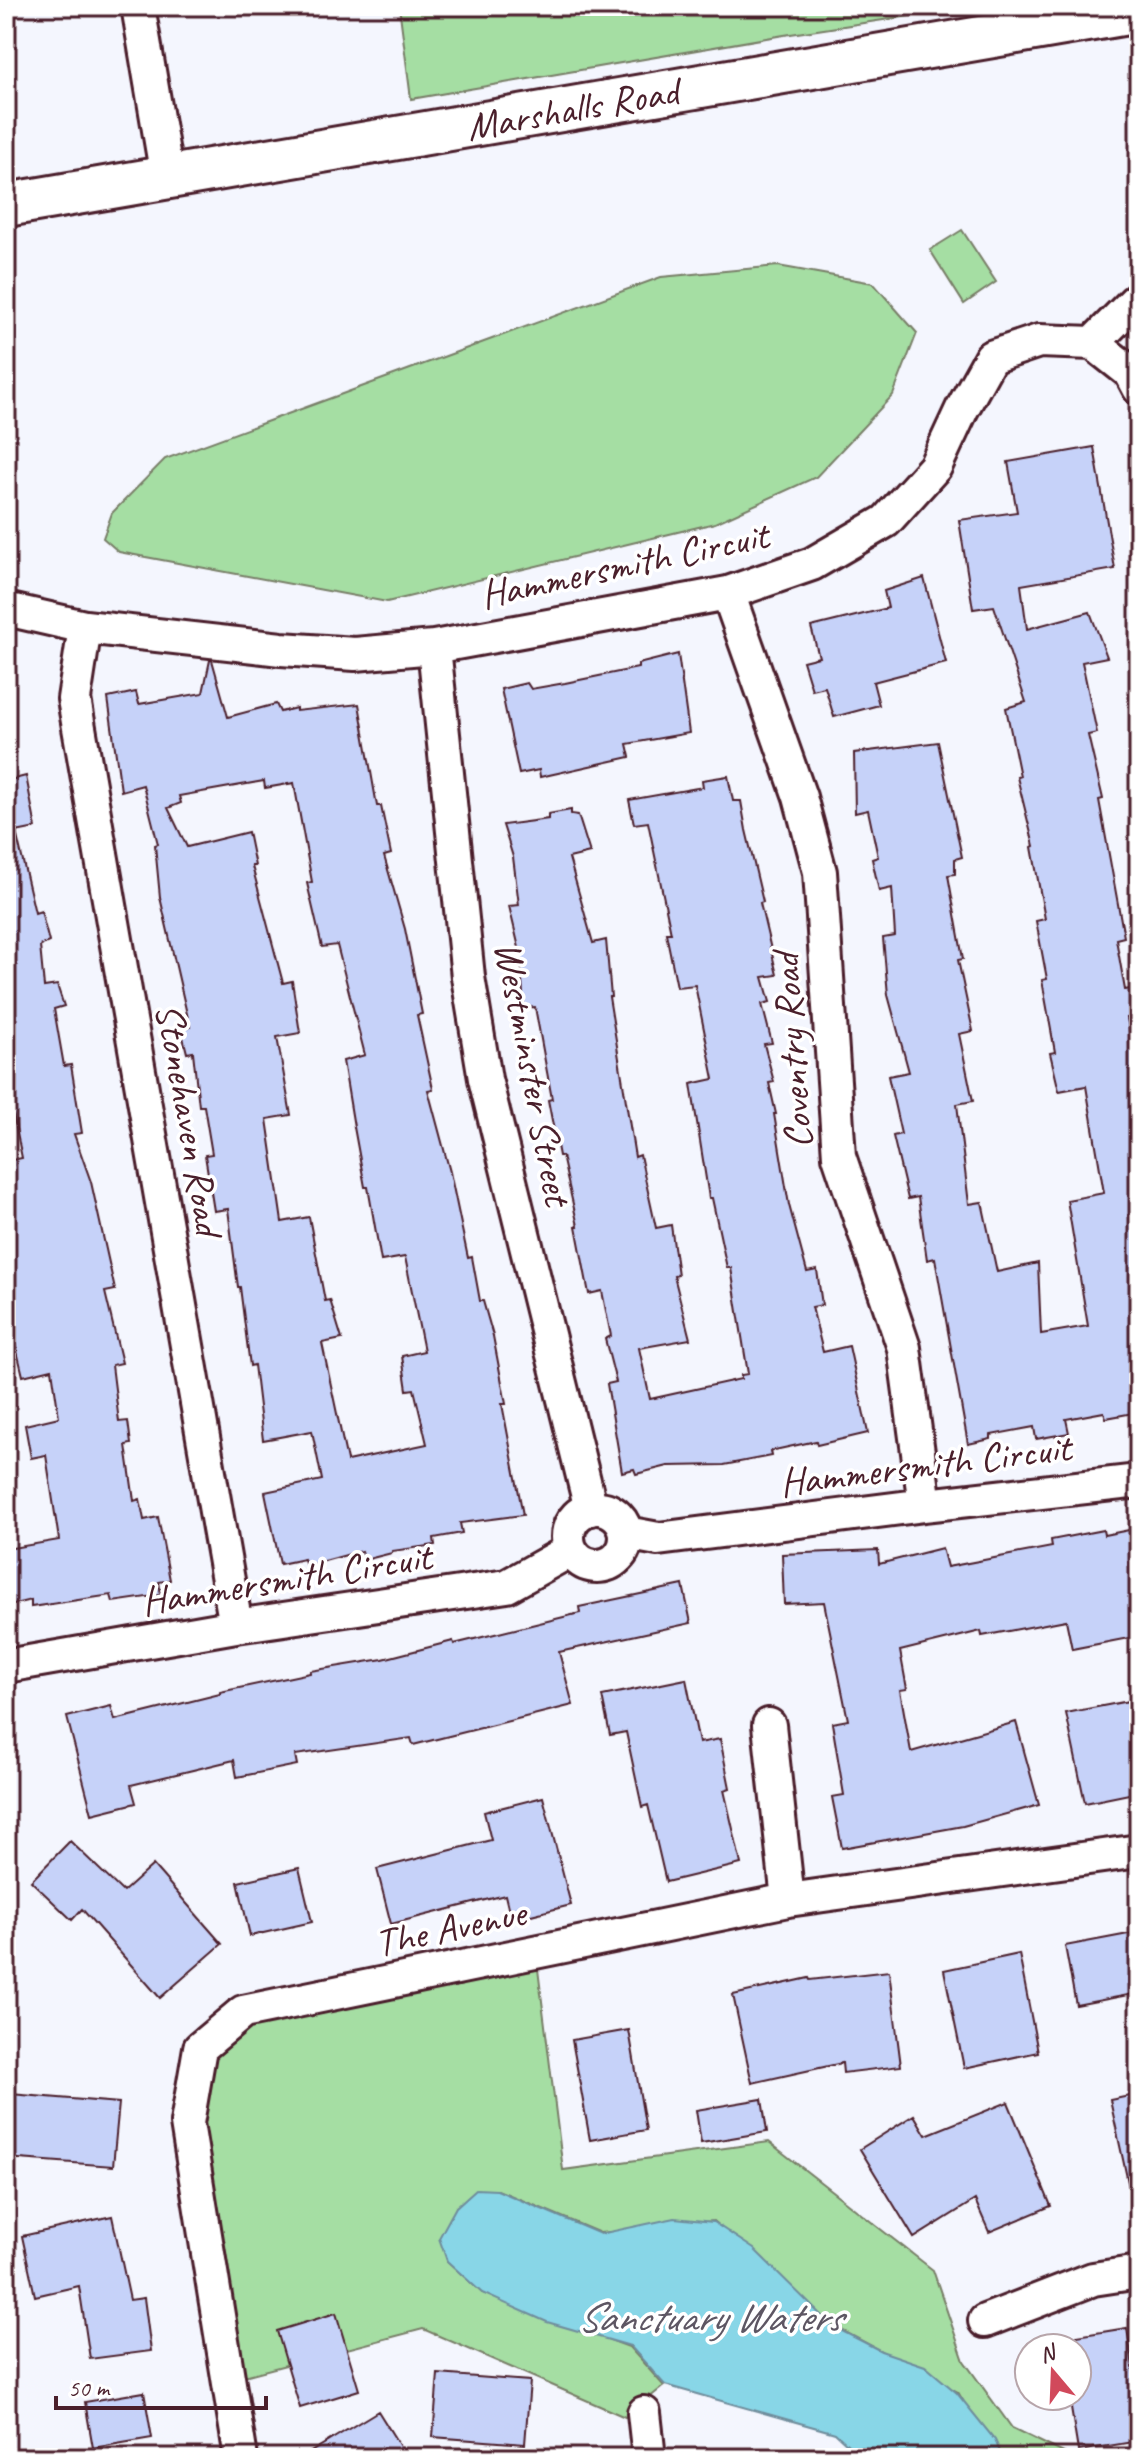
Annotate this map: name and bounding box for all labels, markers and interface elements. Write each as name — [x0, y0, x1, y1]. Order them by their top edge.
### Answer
street label: Marshalls Road — [463, 65, 688, 152]
street label: Hammersmith Circuit — [476, 509, 776, 620]
street label: Westminster Street — [483, 937, 584, 1213]
street label: Coventry Road — [760, 946, 824, 1150]
street label: Stonehaven Road — [144, 999, 235, 1244]
street label: Hammersmith Circuit — [777, 1422, 1077, 1508]
street label: Hammersmith Circuit — [138, 1531, 438, 1627]
street label: The Avenue — [370, 1887, 533, 1968]
water label: Sanctuary Waters — [577, 2291, 848, 2344]
north arrow — [1013, 2332, 1093, 2412]
text: N — [1036, 2337, 1061, 2369]
scale bar — [56, 2360, 266, 2410]
text: 50 m — [68, 2373, 111, 2403]

